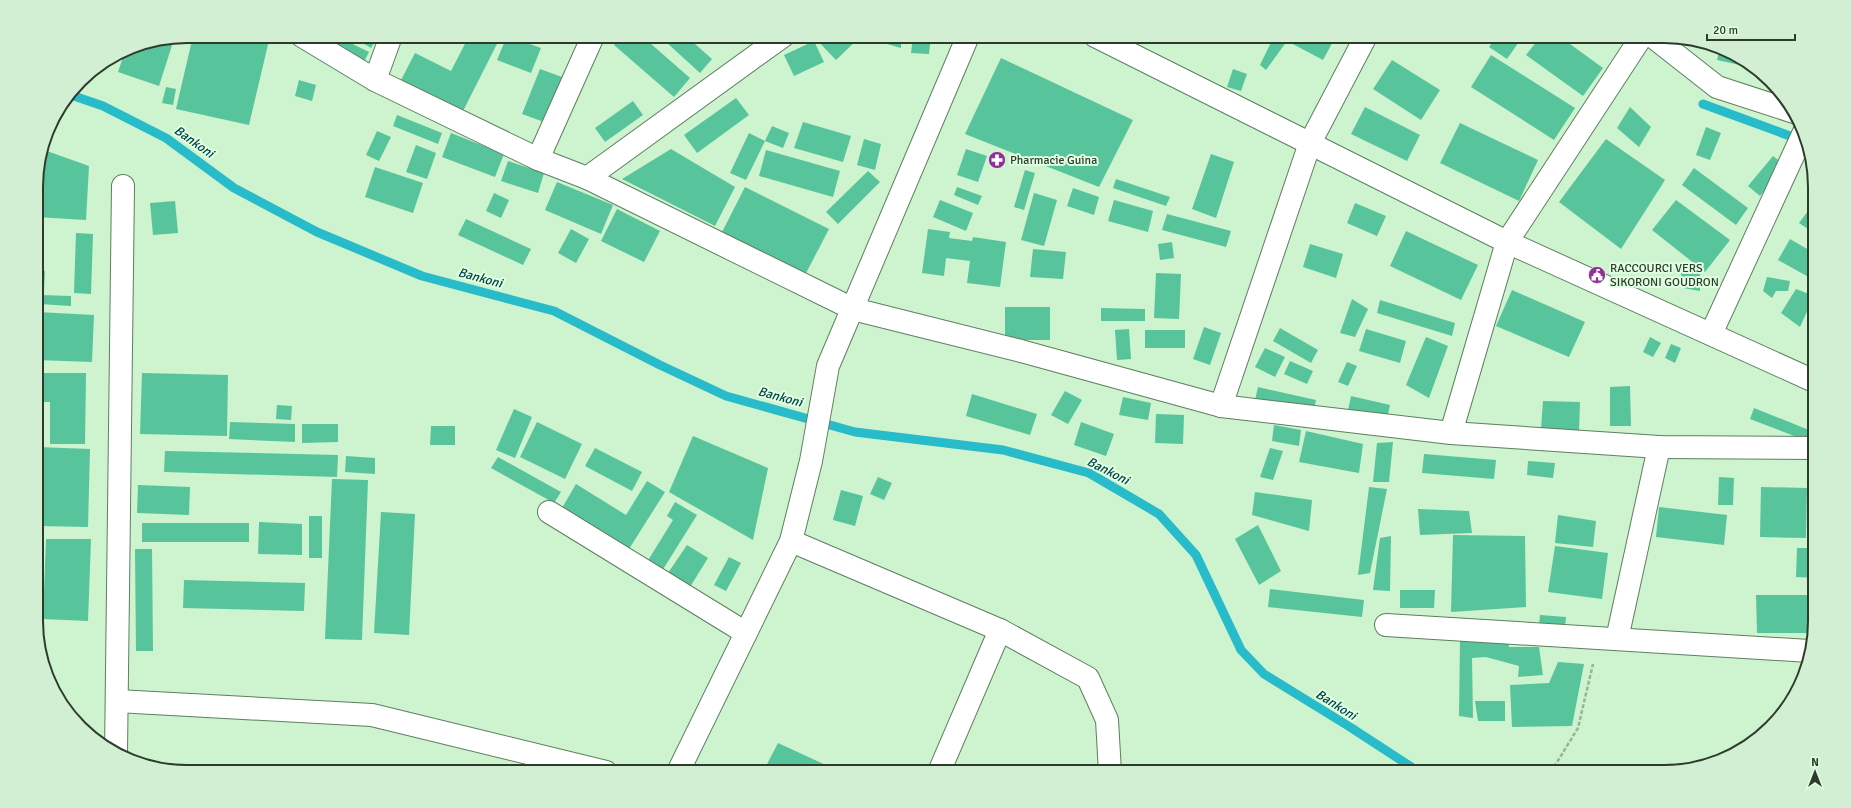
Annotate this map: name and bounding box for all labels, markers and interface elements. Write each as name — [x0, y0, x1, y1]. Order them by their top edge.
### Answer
scale bar — [1707, 16, 1795, 42]
text: 20 m — [1713, 23, 1738, 38]
water label: Bankoni — [171, 122, 218, 162]
pharmacy icon: Pharmacie Guina — [987, 150, 1007, 170]
place label: Pharmacie Guina — [1010, 153, 1097, 168]
place label: RACCOURCI VERS SIKORONI GOUDRON — [1610, 261, 1719, 290]
water label: Bankoni — [456, 264, 505, 292]
public building icon: RACCOURCI VERS SIKORONI GOUDRON — [1587, 265, 1607, 285]
water label: Bankoni — [756, 383, 805, 411]
water label: Bankoni — [1084, 454, 1133, 489]
water label: Bankoni — [1313, 686, 1361, 725]
north arrow — [1795, 752, 1835, 792]
text: N — [1811, 756, 1819, 769]

